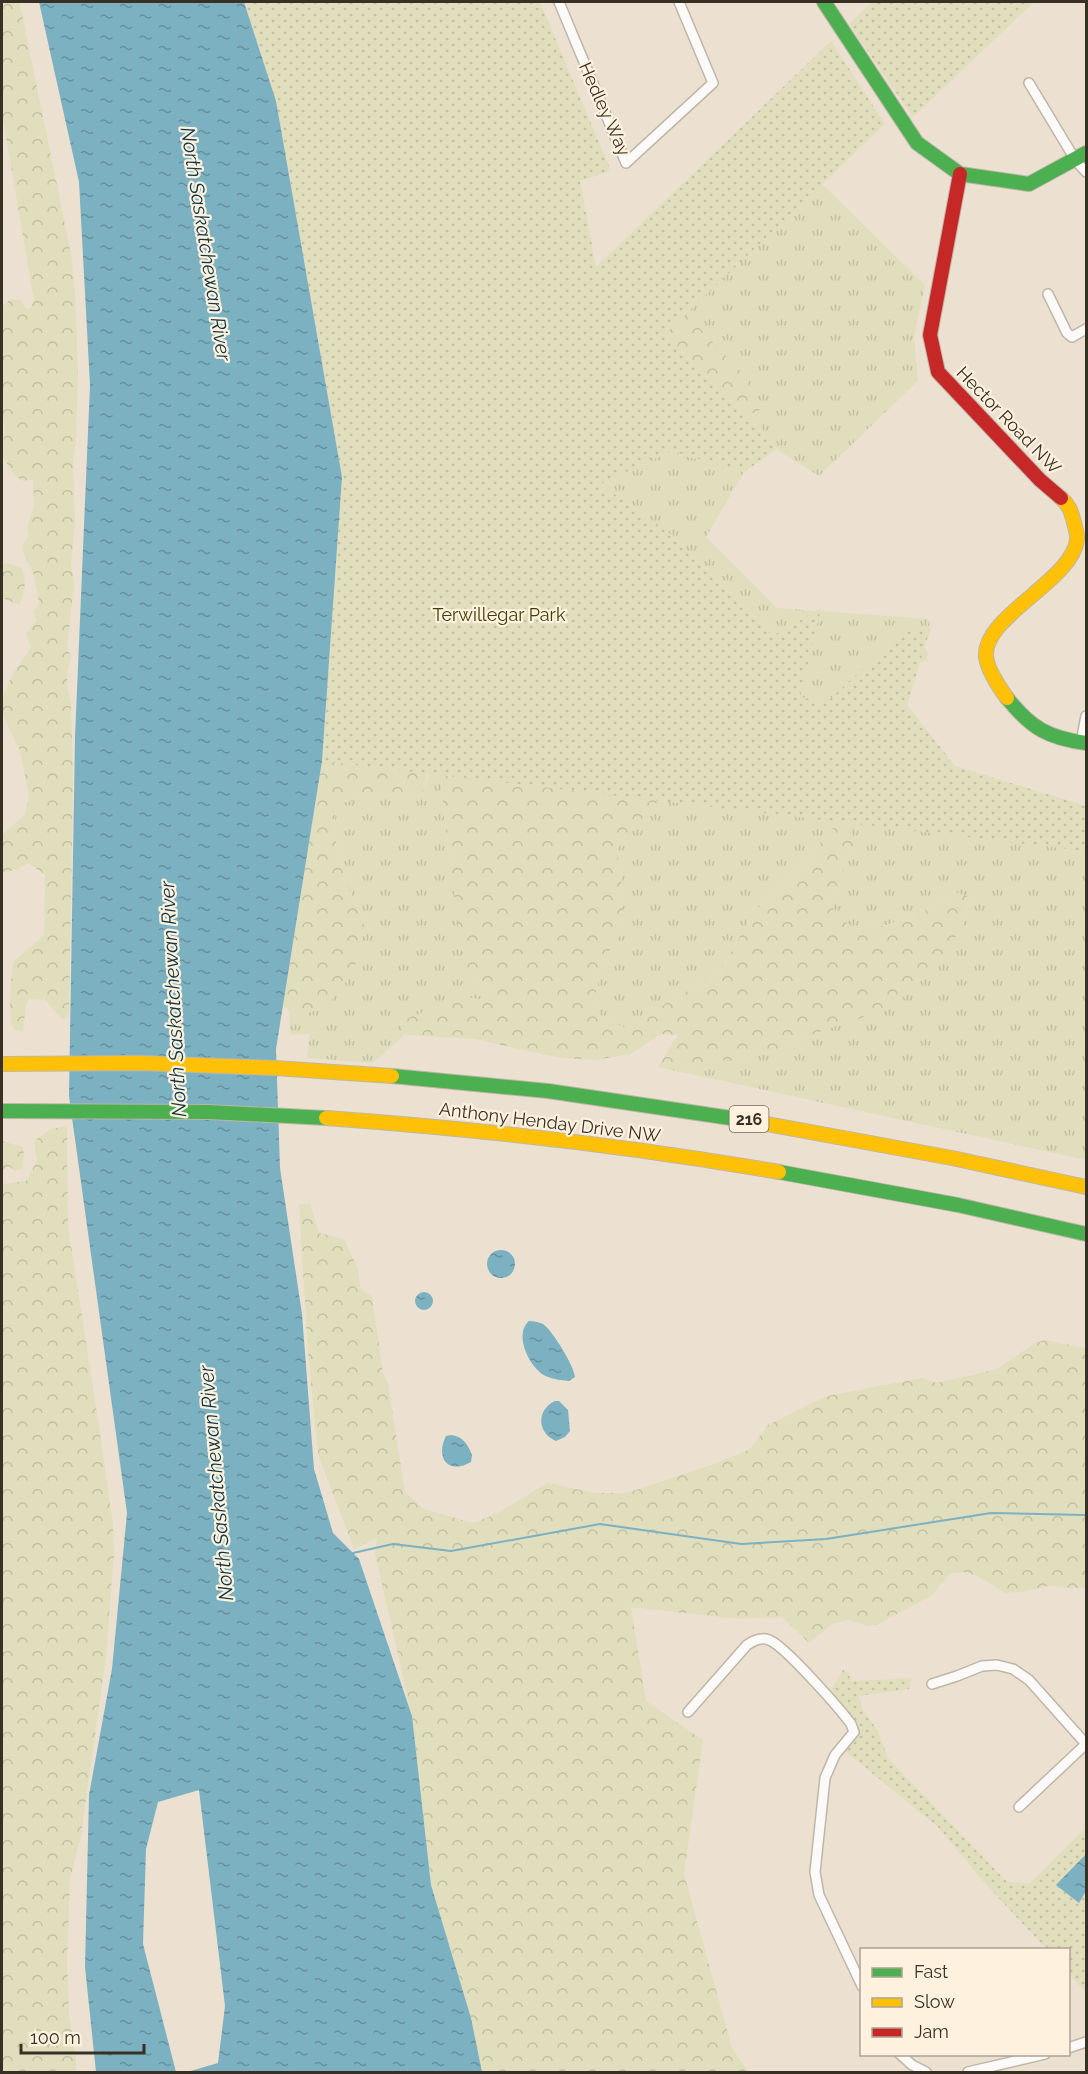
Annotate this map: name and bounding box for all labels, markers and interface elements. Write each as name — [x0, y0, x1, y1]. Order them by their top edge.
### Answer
street label: Hedley Way — [575, 59, 635, 159]
water label: North Saskatchewan River — [176, 125, 237, 364]
street label: Hector Road NW — [952, 362, 1066, 478]
park label: Terwillegar Park — [433, 604, 566, 625]
water label: North Saskatchewan River — [155, 879, 191, 1118]
street label: Anthony Henday Drive NW — [438, 1098, 662, 1146]
road number: 216 — [730, 1106, 768, 1132]
water label: North Saskatchewan River — [194, 1363, 238, 1602]
legend — [860, 1948, 1070, 2056]
text: Fast — [914, 1961, 948, 1982]
text: Slow — [914, 1991, 955, 2012]
scale bar — [21, 2017, 144, 2055]
text: Jam — [914, 2021, 949, 2042]
text: 100 m — [30, 2027, 81, 2048]

